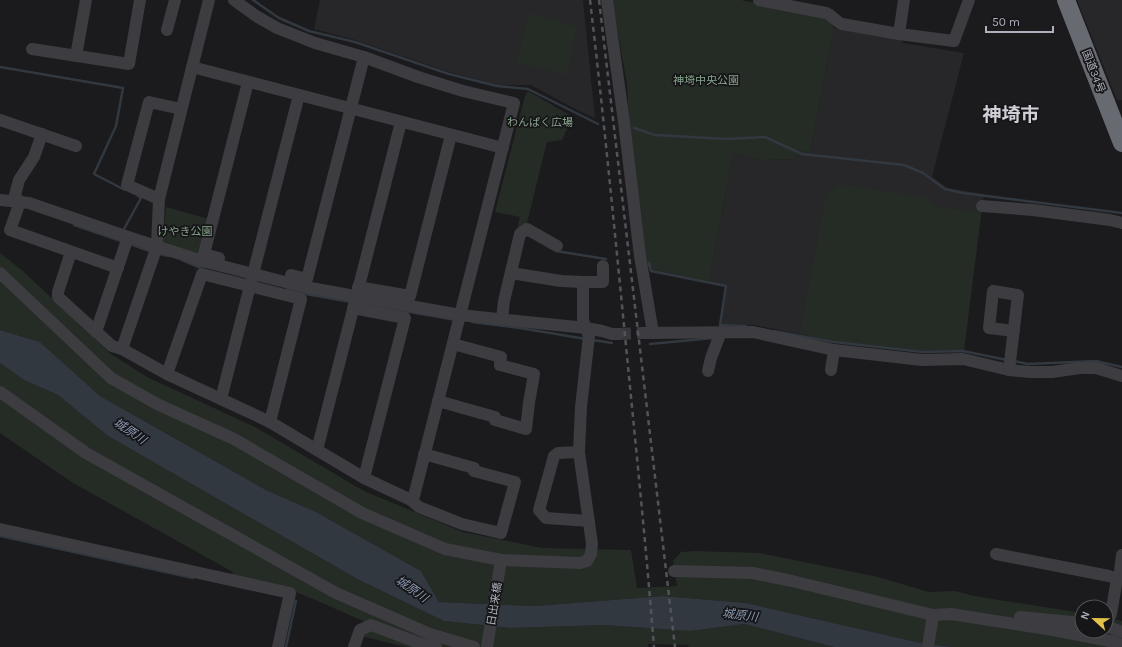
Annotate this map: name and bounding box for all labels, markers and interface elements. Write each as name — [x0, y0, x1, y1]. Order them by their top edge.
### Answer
scale bar — [986, 8, 1053, 34]
text: 50 m — [992, 15, 1020, 29]
street label: 国道34号 — [1079, 48, 1108, 95]
park label: 神埼中央公園 — [673, 74, 739, 87]
district label: 神埼市 — [982, 104, 1040, 126]
park label: わんぱく広場 — [507, 116, 573, 129]
park label: けやき公園 — [158, 225, 213, 238]
water label: 城原川 — [111, 415, 150, 448]
water label: 城原川 — [393, 573, 432, 606]
street label: 日出来橋 — [485, 581, 504, 627]
north arrow — [1074, 599, 1114, 639]
water label: 城原川 — [721, 606, 761, 624]
text: N — [1078, 609, 1093, 622]

